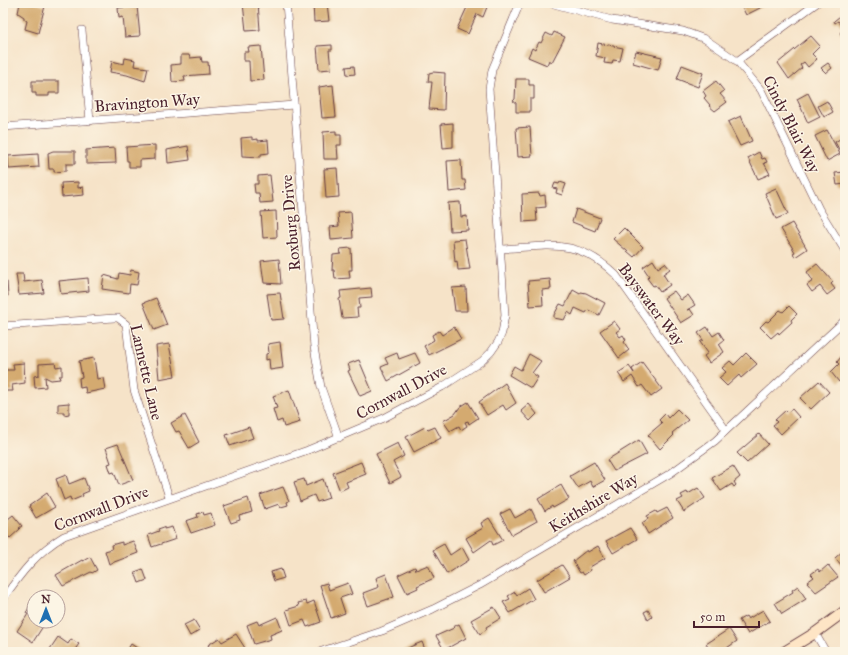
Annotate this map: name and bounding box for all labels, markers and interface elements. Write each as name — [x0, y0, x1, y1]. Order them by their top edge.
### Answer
street label: Cindy Blair Way — [759, 72, 824, 177]
street label: Bravington Way — [94, 89, 201, 117]
street label: Roxburg Drive — [277, 174, 305, 272]
street label: Bayswater Way — [615, 259, 689, 350]
street label: Lannette Lane — [126, 322, 167, 422]
street label: Cornwall Drive — [353, 359, 450, 423]
street label: Keithshire Way — [545, 468, 642, 536]
street label: Cornwall Drive — [51, 482, 151, 535]
north arrow — [26, 589, 66, 629]
text: N — [41, 593, 51, 606]
scale bar — [694, 603, 759, 629]
text: 50 m — [700, 610, 725, 624]

